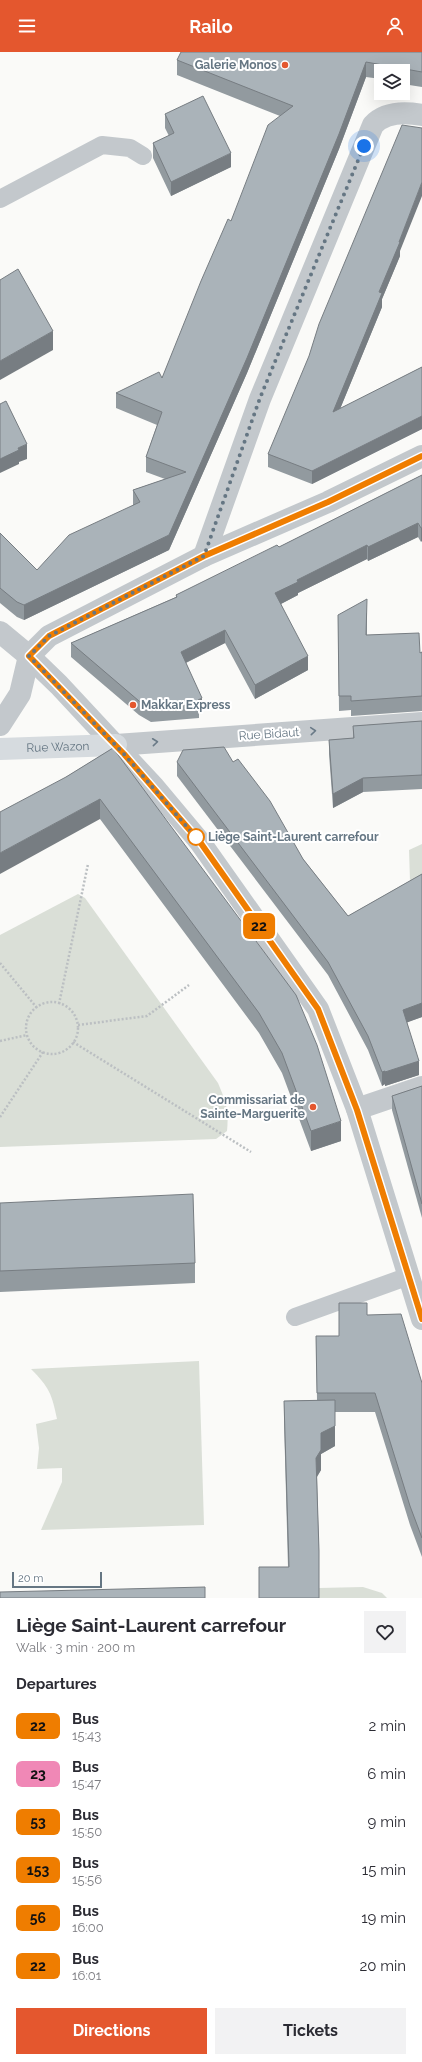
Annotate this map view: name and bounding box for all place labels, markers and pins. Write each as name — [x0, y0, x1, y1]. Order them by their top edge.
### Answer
place label: Galerie Monos — [195, 58, 277, 72]
marker: Galerie Monos — [280, 60, 290, 70]
place label: Makkar Express — [141, 698, 231, 712]
marker: Makkar Express — [128, 700, 138, 710]
marker: Liège Saint-Laurent carrefour — [187, 828, 205, 846]
place label: Liège Saint-Laurent carrefour — [208, 830, 379, 844]
place label: Commissariat de Sainte-Marguerite — [200, 1093, 305, 1121]
marker: Commissariat de Sainte-Marguerite — [308, 1102, 318, 1112]

